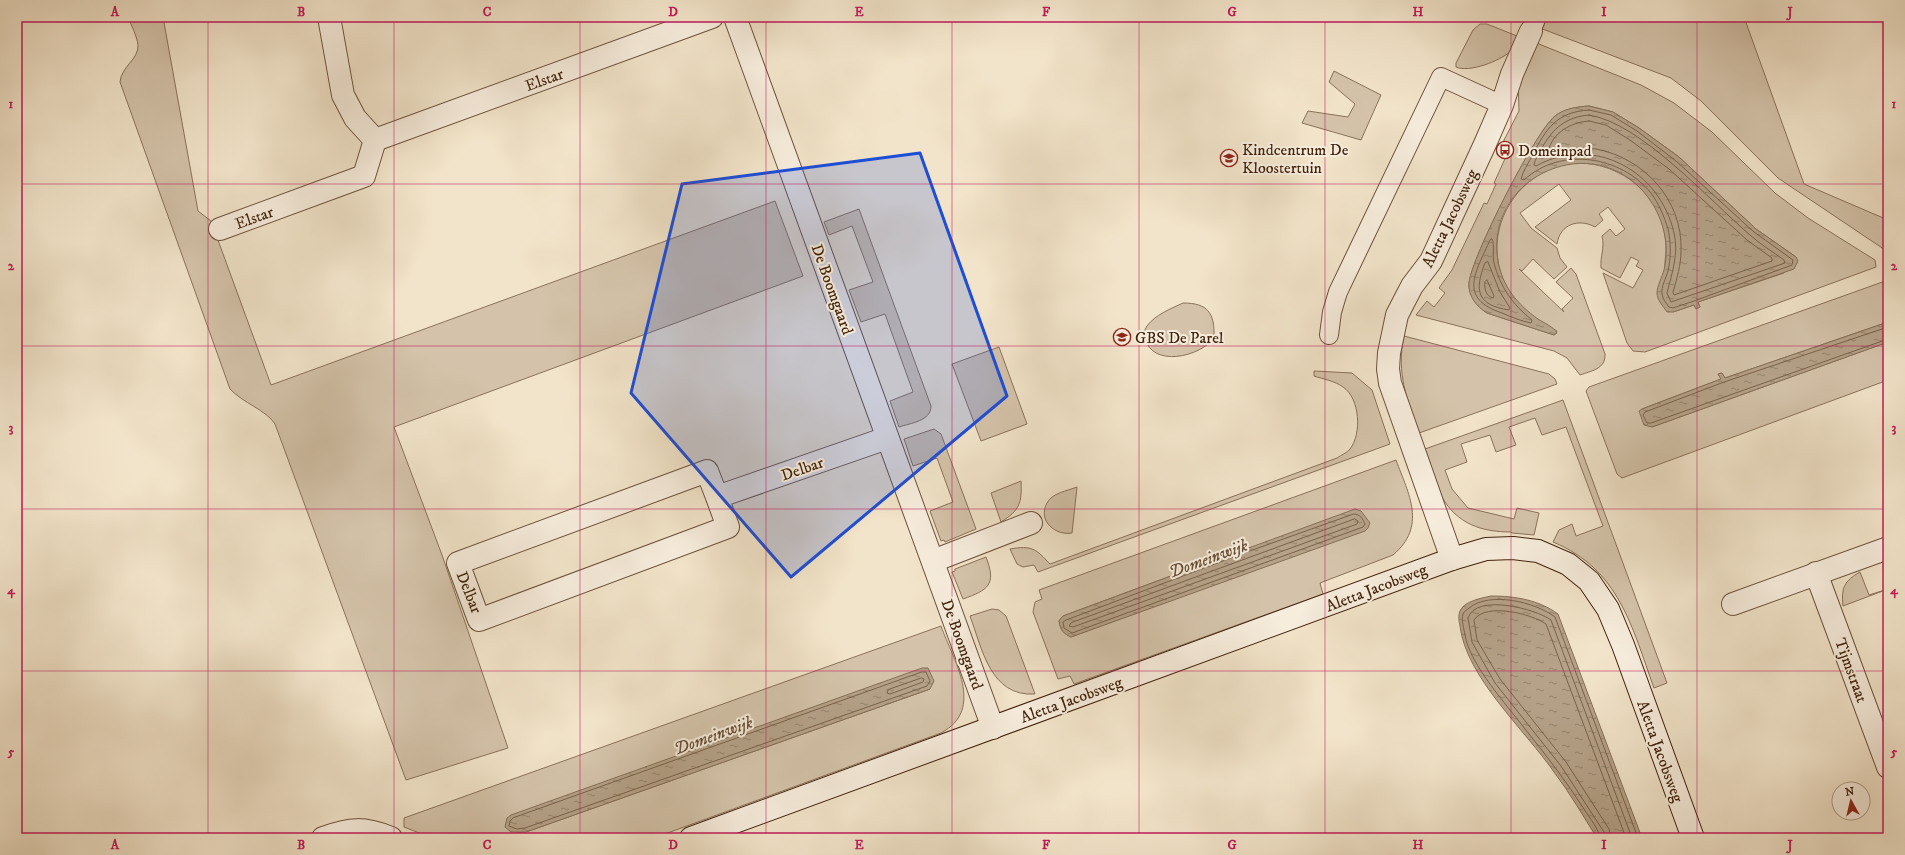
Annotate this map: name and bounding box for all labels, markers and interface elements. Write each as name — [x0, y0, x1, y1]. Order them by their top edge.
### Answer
text: A — [110, 4, 120, 20]
text: B — [297, 4, 305, 20]
text: C — [483, 4, 492, 20]
text: D — [668, 4, 678, 20]
text: E — [854, 4, 864, 20]
text: F — [1042, 4, 1051, 20]
text: G — [1227, 4, 1237, 20]
text: H — [1413, 4, 1424, 20]
text: I — [1601, 4, 1607, 20]
text: J — [1785, 4, 1793, 21]
street label: Elstar — [522, 64, 566, 96]
text: 1 — [9, 96, 14, 112]
text: 1 — [1892, 96, 1897, 112]
place label: Kindcentrum De Kloostertuin — [1242, 140, 1349, 178]
bus stop icon: Domeinpad — [1495, 140, 1515, 160]
place label: Domeinpad — [1518, 141, 1592, 161]
school or university icon: Kindcentrum De Kloostertuin — [1219, 148, 1239, 168]
street label: Aletta Jacobsweg — [1417, 166, 1482, 271]
street label: Elstar — [232, 202, 276, 234]
street label: De Boomgaard — [806, 241, 858, 337]
text: 2 — [8, 258, 15, 274]
text: 2 — [1891, 258, 1898, 274]
school or university icon: GBS De Parel — [1112, 327, 1132, 347]
place label: GBS De Parel — [1135, 328, 1224, 348]
text: 3 — [9, 420, 14, 436]
text: 3 — [1892, 420, 1897, 436]
street label: Delbar — [778, 452, 826, 485]
water label: Domeinwijk — [1166, 534, 1252, 583]
street label: Aletta Jacobsweg — [1323, 559, 1430, 616]
street label: Delbar — [452, 568, 487, 616]
text: 4 — [6, 582, 15, 599]
text: 4 — [1889, 582, 1898, 599]
street label: De Boomgaard — [936, 596, 988, 692]
street label: Tijmstraat — [1830, 635, 1872, 705]
street label: Aletta Jacobsweg — [1018, 672, 1125, 728]
street label: Aletta Jacobsweg — [1632, 698, 1688, 805]
water label: Domeinwijk — [671, 711, 757, 760]
text: 5 — [7, 744, 15, 760]
text: 5 — [1890, 744, 1898, 760]
north arrow — [1831, 781, 1871, 821]
text: N — [1844, 785, 1855, 800]
text: A — [110, 837, 120, 853]
text: B — [297, 837, 305, 853]
text: C — [483, 837, 492, 853]
text: D — [668, 837, 678, 853]
text: E — [854, 837, 864, 853]
text: F — [1042, 837, 1051, 853]
text: G — [1227, 837, 1237, 853]
text: H — [1413, 837, 1424, 853]
text: I — [1601, 837, 1607, 853]
text: J — [1785, 837, 1793, 854]

